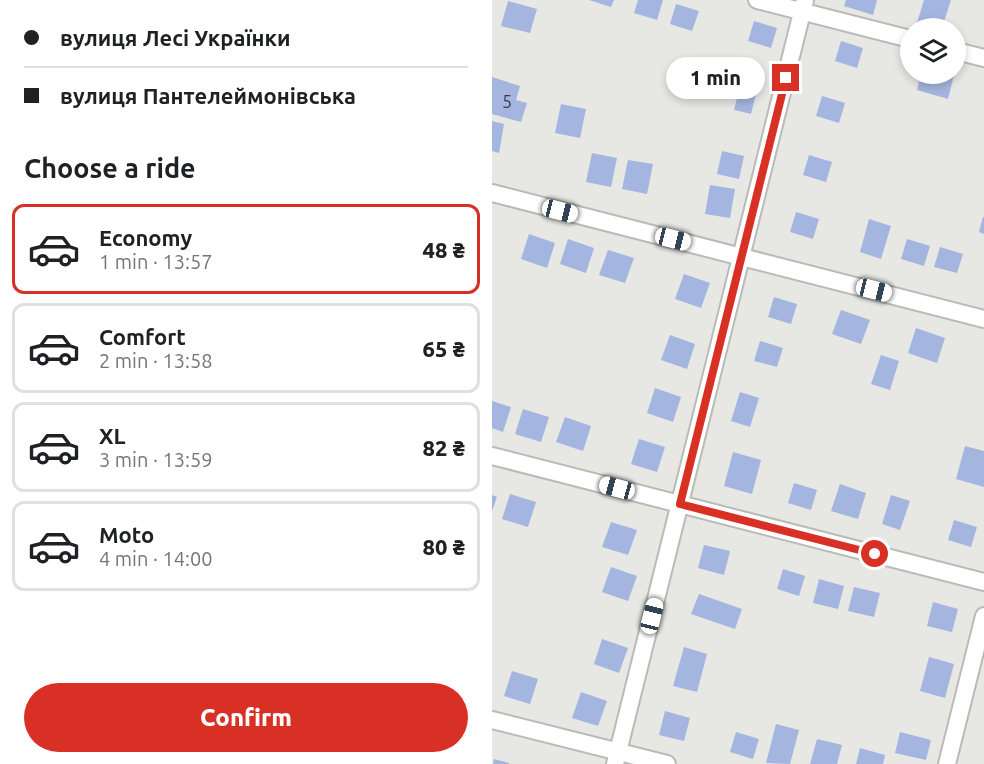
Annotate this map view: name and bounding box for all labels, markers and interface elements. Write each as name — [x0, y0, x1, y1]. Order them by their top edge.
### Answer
map controls — [900, 18, 966, 84]
button: layers — [900, 18, 966, 84]
text: вулиця Лесі Українки — [60, 25, 291, 50]
callout: 1 min — [666, 57, 765, 99]
route end — [772, 64, 799, 91]
text: 1 min — [690, 66, 741, 89]
text: вулиця Пантелеймонівська — [60, 83, 356, 108]
house number: 5 — [502, 91, 512, 111]
text: Choose a ride — [24, 153, 196, 183]
car — [540, 198, 580, 224]
icon: car — [27, 222, 81, 276]
text: Economy — [99, 225, 192, 250]
car — [653, 226, 693, 252]
text: 48 ₴ — [422, 237, 465, 262]
text: 1 min · 13:57 — [99, 250, 213, 273]
car — [854, 277, 894, 303]
icon: car — [27, 321, 81, 375]
text: Comfort — [99, 324, 186, 349]
text: 65 ₴ — [422, 336, 465, 361]
text: 2 min · 13:58 — [99, 349, 213, 372]
icon: car — [27, 420, 81, 474]
text: XL — [99, 423, 126, 448]
text: 82 ₴ — [422, 435, 465, 460]
text: 3 min · 13:59 — [99, 448, 213, 471]
car — [597, 475, 637, 501]
icon: car — [27, 519, 81, 573]
text: Moto — [99, 522, 154, 547]
text: 80 ₴ — [422, 534, 465, 559]
route start — [861, 540, 888, 567]
text: 4 min · 14:00 — [99, 547, 213, 570]
car — [639, 596, 665, 636]
button: Confirm — [24, 683, 468, 752]

